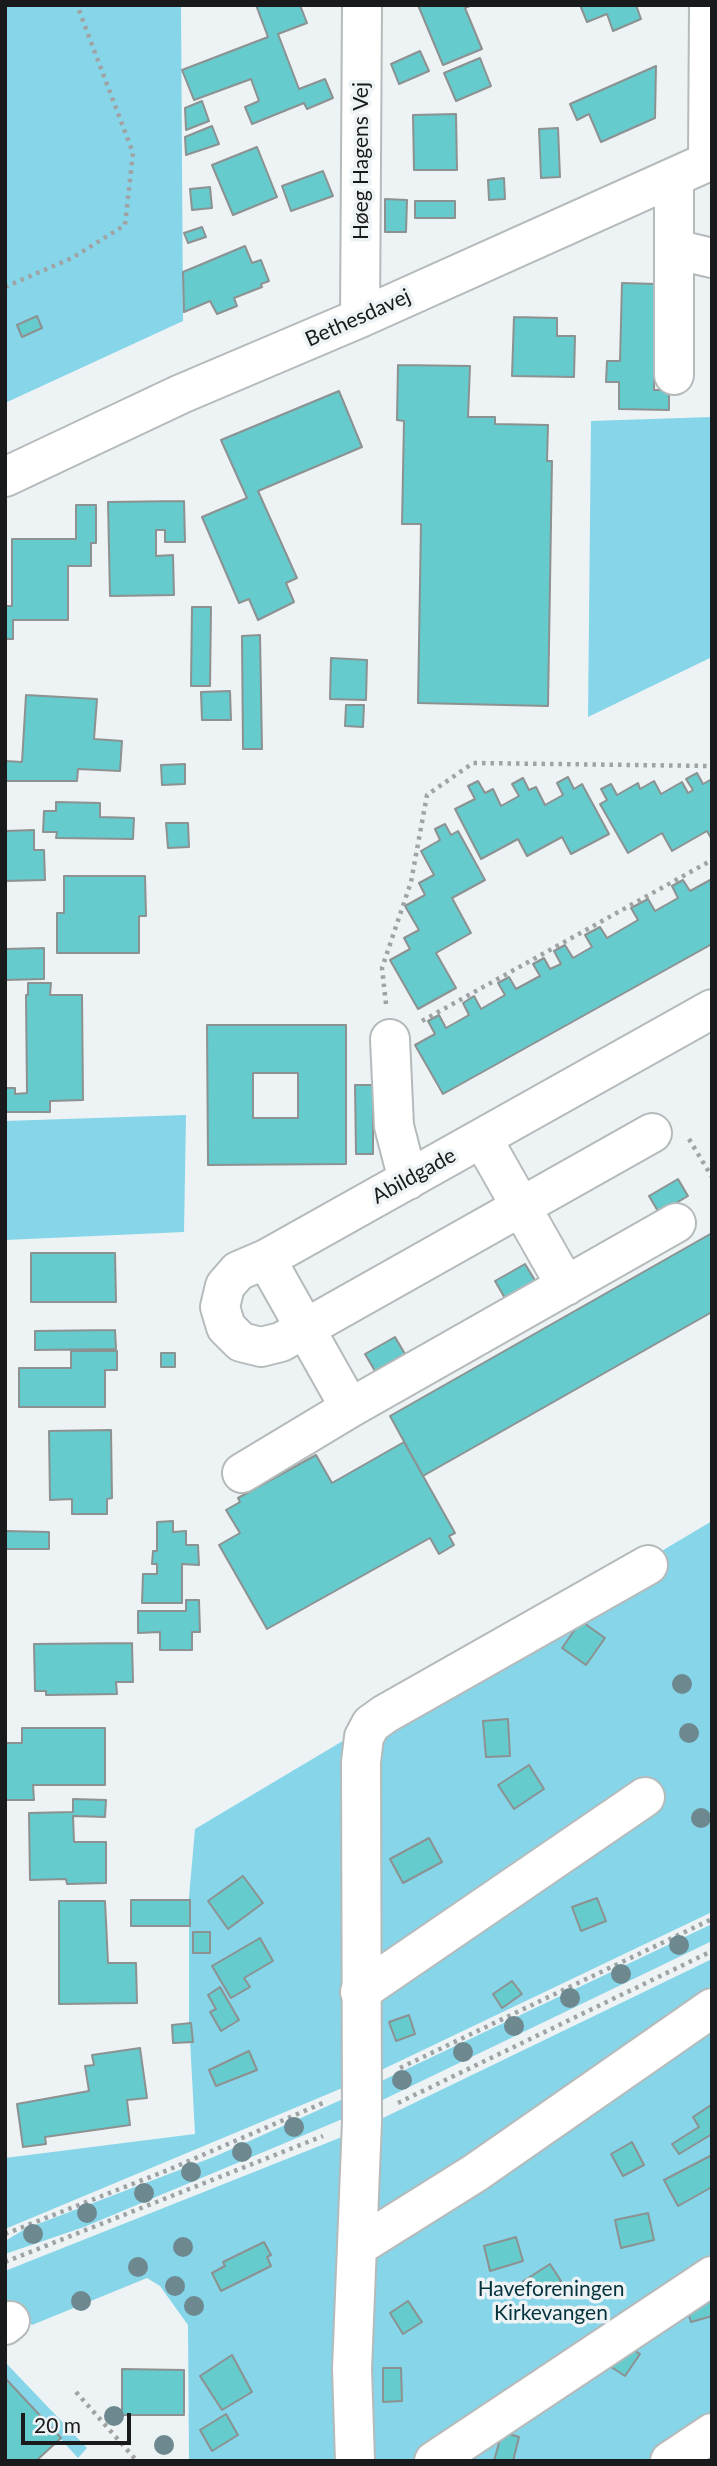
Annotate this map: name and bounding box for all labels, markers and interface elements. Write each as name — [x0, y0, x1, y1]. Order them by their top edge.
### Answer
street label: Høeg Hagens Vej — [348, 82, 374, 240]
street label: Bethesdavej — [301, 284, 415, 352]
street label: Abildgade — [368, 1143, 460, 1209]
park label: Haveforeningen Kirkevangen — [478, 2276, 624, 2326]
scale bar — [24, 2400, 135, 2444]
text: 20 m — [34, 2412, 81, 2437]

